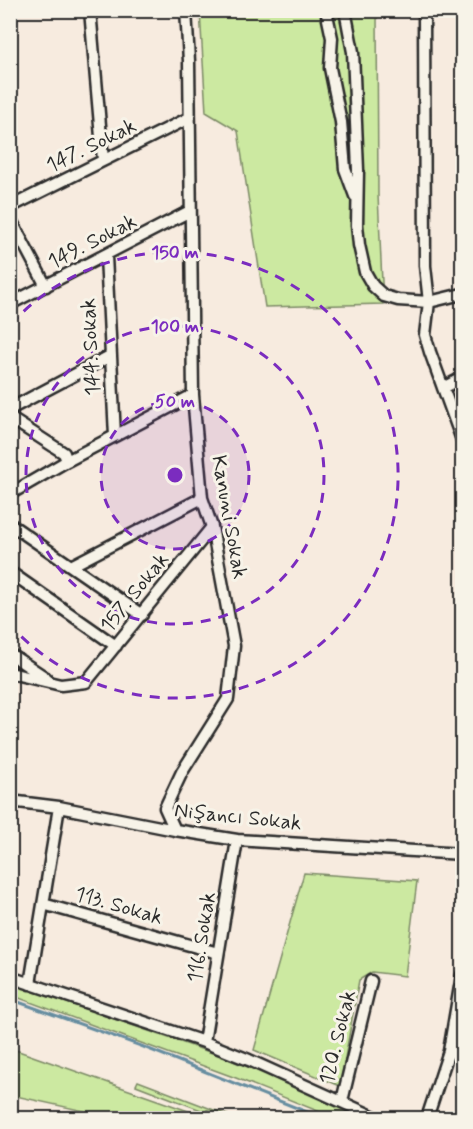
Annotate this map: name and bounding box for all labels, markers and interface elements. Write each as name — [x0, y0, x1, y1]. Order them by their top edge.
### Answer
street label: 147. Sokak — [42, 112, 141, 180]
street label: 149. Sokak — [43, 208, 142, 276]
text: 150 m — [151, 241, 199, 265]
street label: 144. Sokak — [74, 297, 108, 396]
text: 100 m — [151, 315, 199, 339]
text: 50 m — [155, 390, 195, 414]
street label: Kanuni Sokak — [204, 453, 254, 581]
centre of rings — [165, 465, 185, 485]
street label: 157. Sokak — [94, 547, 176, 639]
street label: Nişancı Sokak — [173, 796, 303, 838]
street label: 113. Sokak — [72, 880, 166, 932]
street label: 116. Sokak — [181, 890, 223, 985]
street label: 120. Sokak — [313, 987, 363, 1087]

